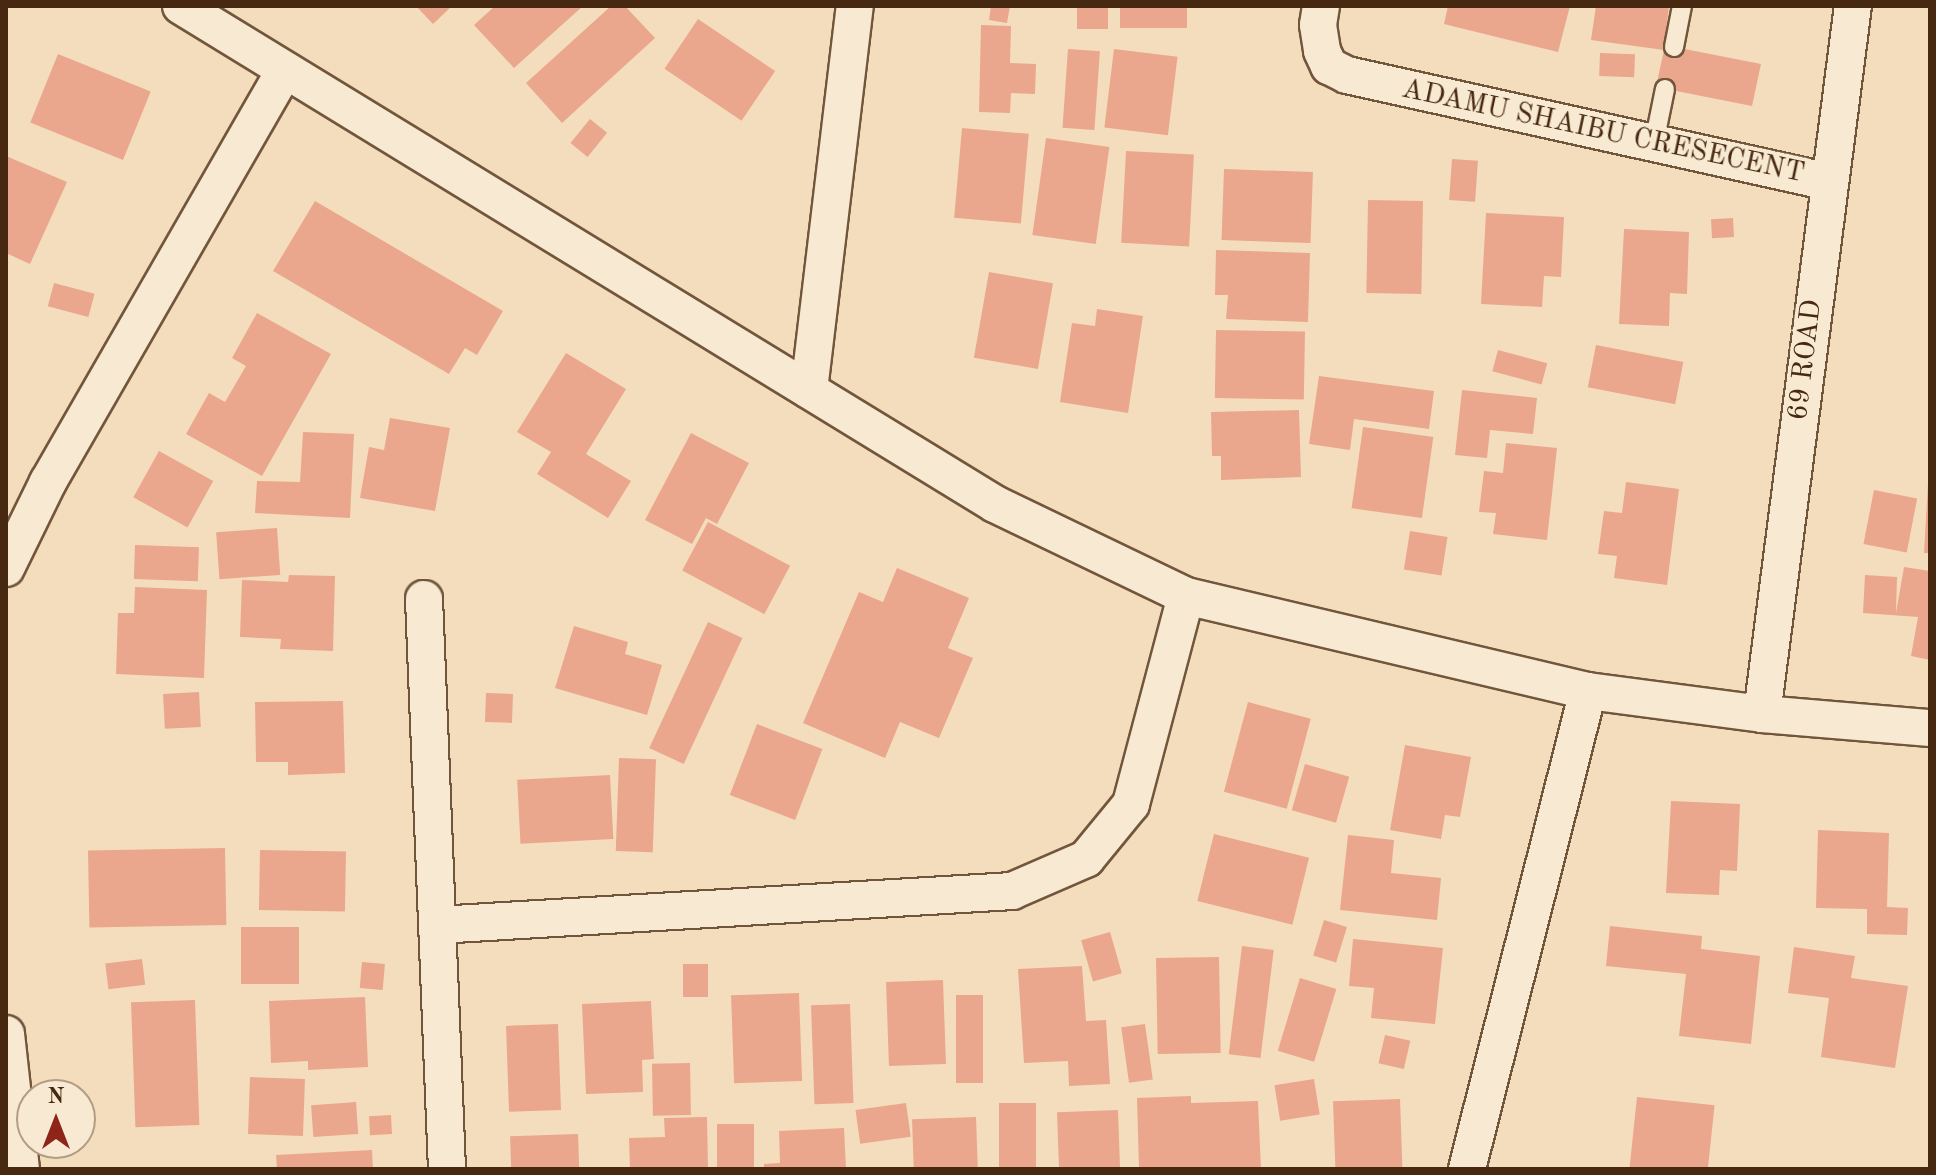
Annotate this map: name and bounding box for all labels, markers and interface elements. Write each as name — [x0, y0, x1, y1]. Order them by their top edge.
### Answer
street label: ADAMU SHAIBU CRESECENT — [1399, 73, 1807, 191]
street label: 69 ROAD — [1782, 298, 1830, 422]
north arrow — [16, 1079, 96, 1159]
text: N — [48, 1086, 64, 1108]

